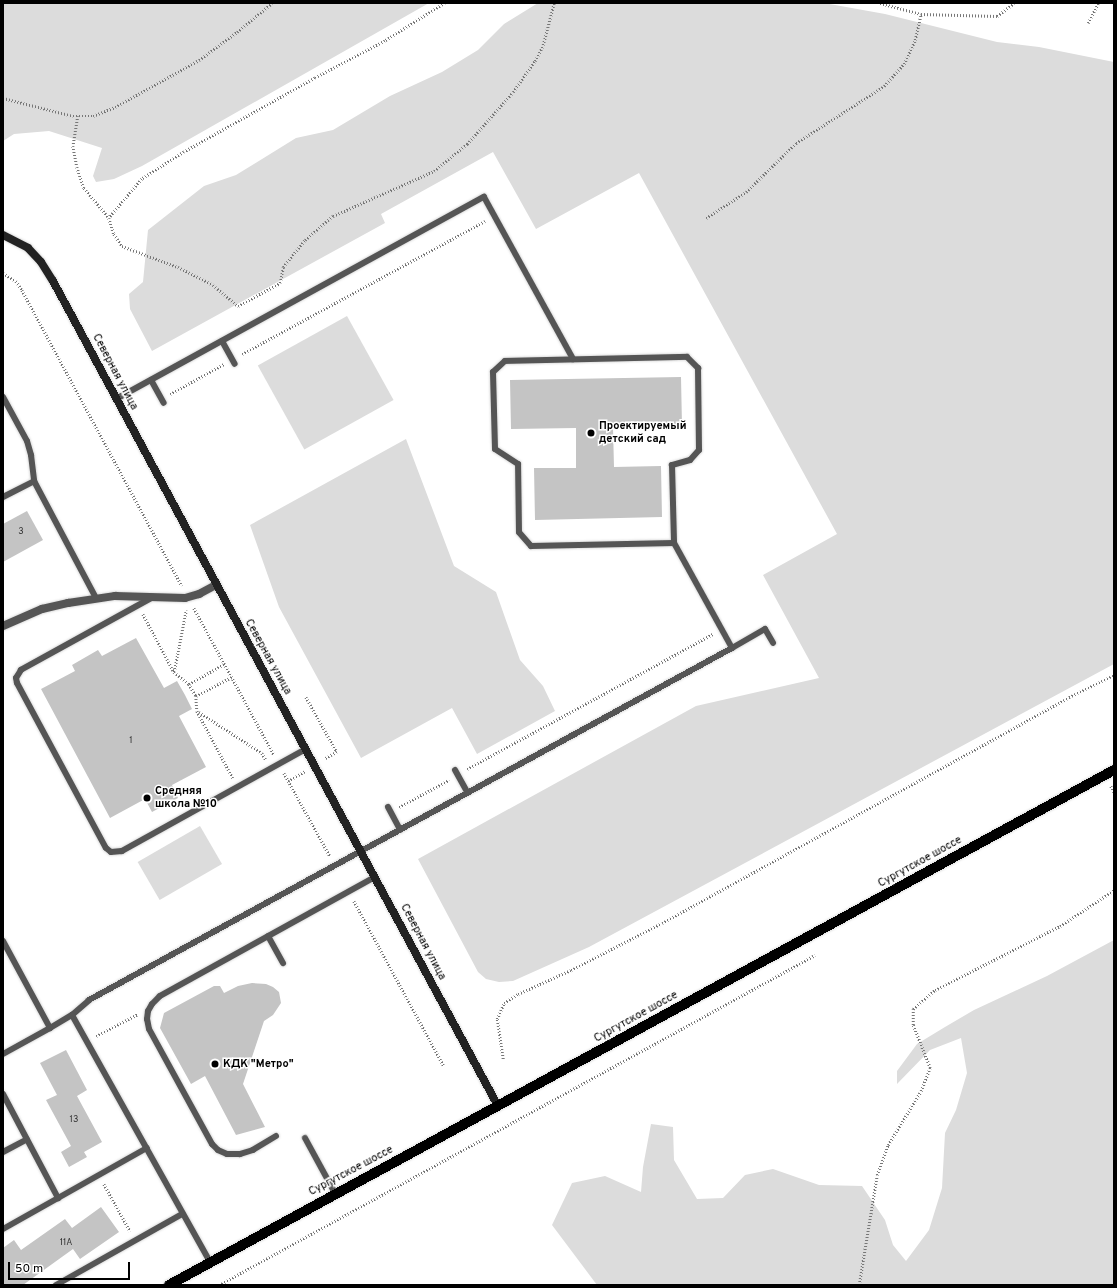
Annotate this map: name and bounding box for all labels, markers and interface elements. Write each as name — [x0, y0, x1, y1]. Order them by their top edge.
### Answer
street label: Северная улица — [89, 332, 141, 412]
place label: Проектируемый детский сад — [599, 420, 686, 446]
marker: Проектируемый детский сад — [586, 428, 596, 438]
house number: 3 — [18, 527, 24, 537]
street label: Северная улица — [242, 617, 294, 697]
house number: 1 — [129, 736, 133, 746]
place label: Средняя школа №10 — [155, 785, 217, 811]
marker: Средняя школа №10 — [142, 793, 152, 803]
street label: Сургутское шоссе — [876, 834, 964, 890]
street label: Северная улица — [397, 902, 449, 982]
street label: Сургутское шоссе — [592, 989, 680, 1045]
place label: КДК "Метро" — [223, 1057, 294, 1071]
marker: КДК "Метро" — [210, 1059, 220, 1069]
house number: 13 — [70, 1115, 78, 1125]
street label: Сургутское шоссе — [307, 1143, 395, 1199]
house number: 11А — [60, 1238, 72, 1248]
scale bar — [10, 1254, 132, 1280]
text: 50 m — [15, 1261, 43, 1277]

